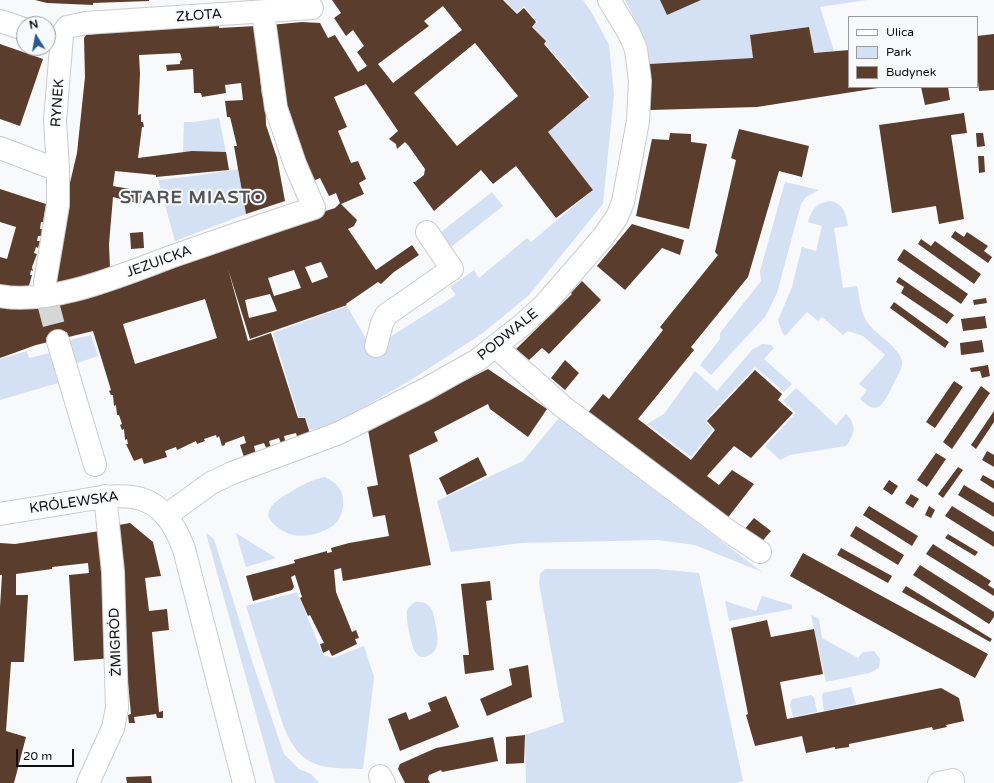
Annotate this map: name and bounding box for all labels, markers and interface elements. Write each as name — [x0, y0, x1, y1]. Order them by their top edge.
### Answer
street label: ZŁOTA — [175, 6, 223, 26]
north arrow — [16, 16, 56, 56]
legend — [848, 16, 978, 88]
text: N — [28, 17, 39, 32]
text: Ulica — [886, 25, 914, 39]
text: Park — [886, 45, 912, 59]
text: Budynek — [886, 65, 936, 79]
street label: RYNEK — [48, 78, 68, 128]
district label: STARE MIASTO — [120, 187, 266, 209]
street label: JEZUICKA — [124, 242, 194, 282]
street label: PODWALE — [474, 306, 542, 364]
street label: KRÓLEWSKA — [28, 488, 120, 518]
street label: ŻMIGRÓD — [106, 607, 126, 677]
scale bar — [18, 741, 76, 767]
text: 20 m — [23, 749, 52, 763]

